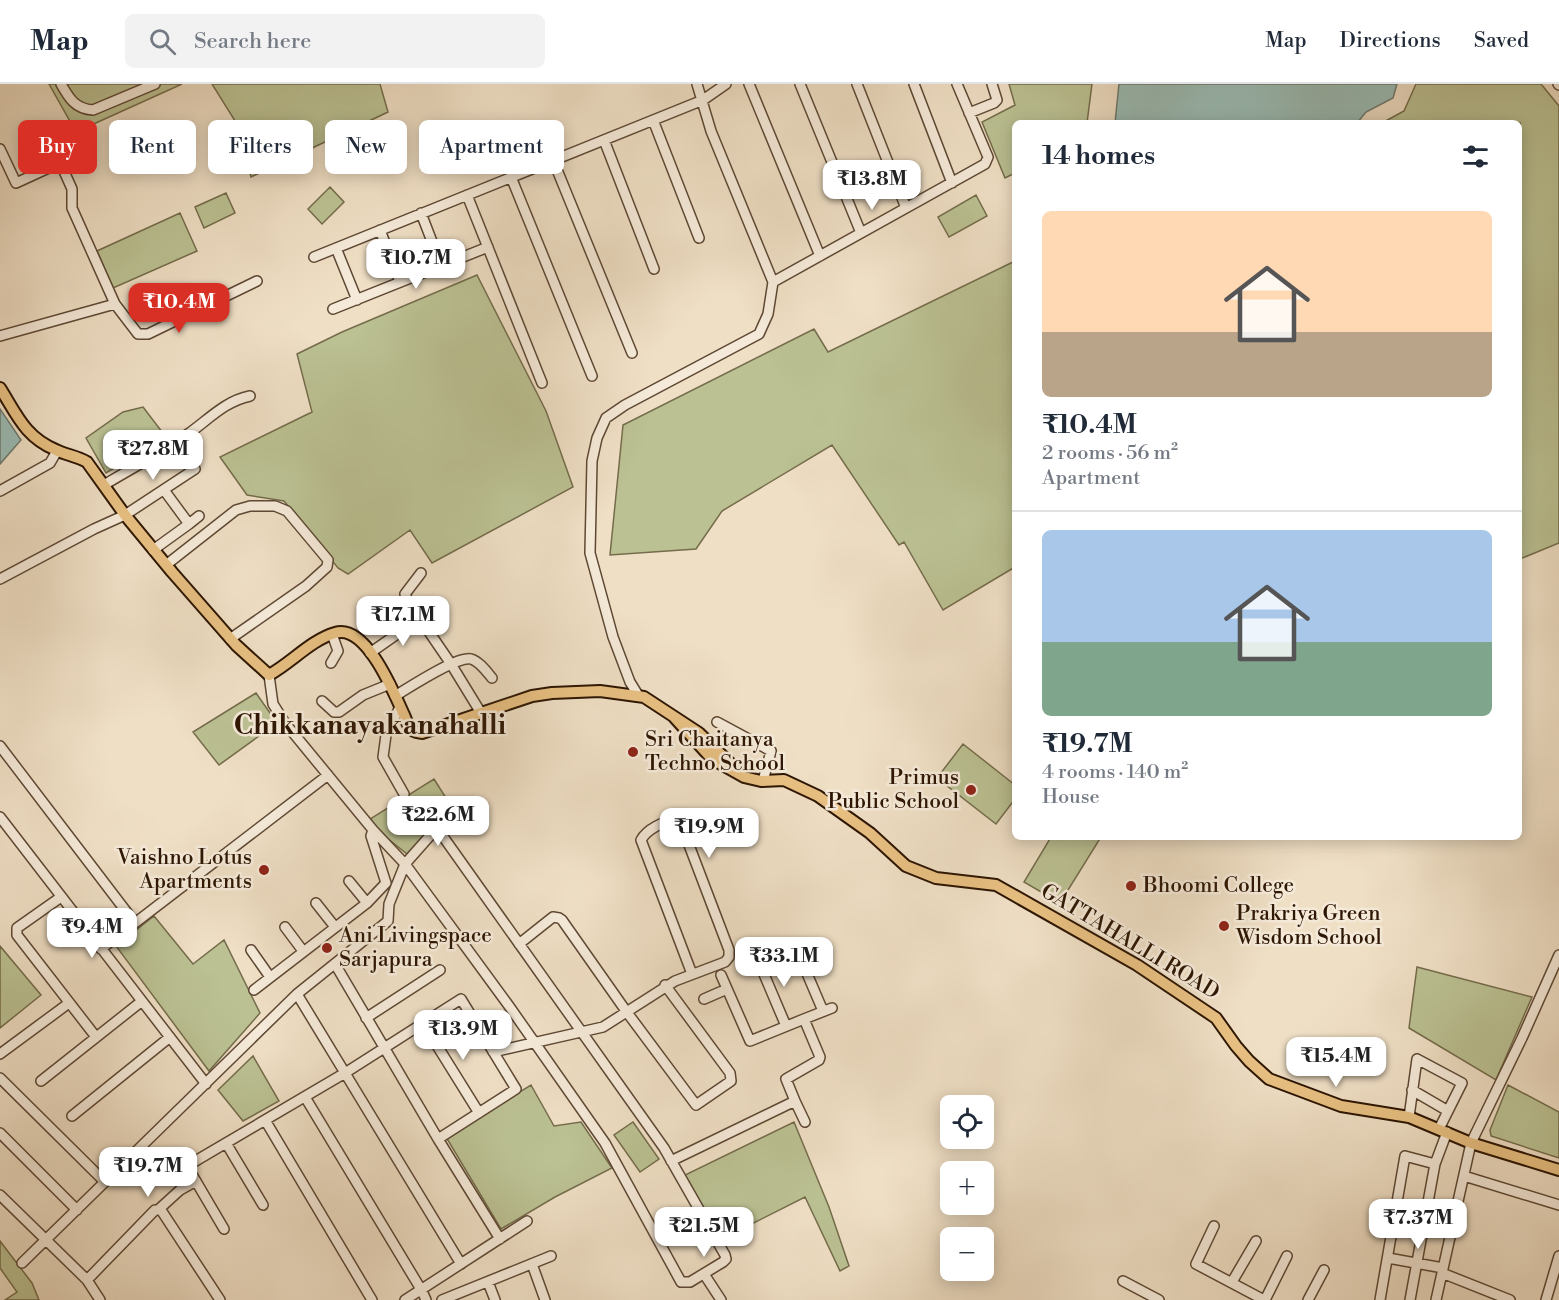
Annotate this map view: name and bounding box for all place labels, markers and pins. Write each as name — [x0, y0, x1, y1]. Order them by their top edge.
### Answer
pin: ₹13.8M — [823, 160, 921, 211]
pin: ₹10.7M — [367, 239, 465, 290]
pin: ₹10.4M — [130, 283, 228, 334]
pin: ₹27.8M — [104, 430, 202, 481]
pin: ₹17.1M — [354, 596, 452, 647]
place label: Sri Chaitanya Techno School — [645, 727, 785, 777]
marker: Sri Chaitanya Techno School — [626, 745, 640, 759]
place label: Primus Public School — [828, 765, 959, 815]
marker: Primus Public School — [964, 783, 978, 797]
pin: ₹22.6M — [389, 796, 487, 847]
pin: ₹19.9M — [660, 808, 758, 859]
place label: Vaishno Lotus Apartments — [116, 845, 252, 895]
marker: Vaishno Lotus Apartments — [257, 863, 271, 877]
place label: Bhoomi College — [1142, 873, 1294, 899]
marker: Bhoomi College — [1124, 879, 1138, 893]
place label: Prakriya Green Wisdom School — [1235, 901, 1382, 951]
pin: ₹9.4M — [50, 908, 134, 959]
marker: Prakriya Green Wisdom School — [1217, 919, 1231, 933]
place label: Ani Livingspace Sarjapura — [338, 923, 492, 973]
pin: ₹33.1M — [735, 937, 833, 988]
marker: Ani Livingspace Sarjapura — [320, 941, 334, 955]
pin: ₹13.9M — [414, 1010, 512, 1061]
pin: ₹15.4M — [1287, 1037, 1385, 1088]
pin: ₹19.7M — [99, 1147, 197, 1198]
pin: ₹7.37M — [1369, 1199, 1467, 1250]
pin: ₹21.5M — [655, 1207, 753, 1258]

